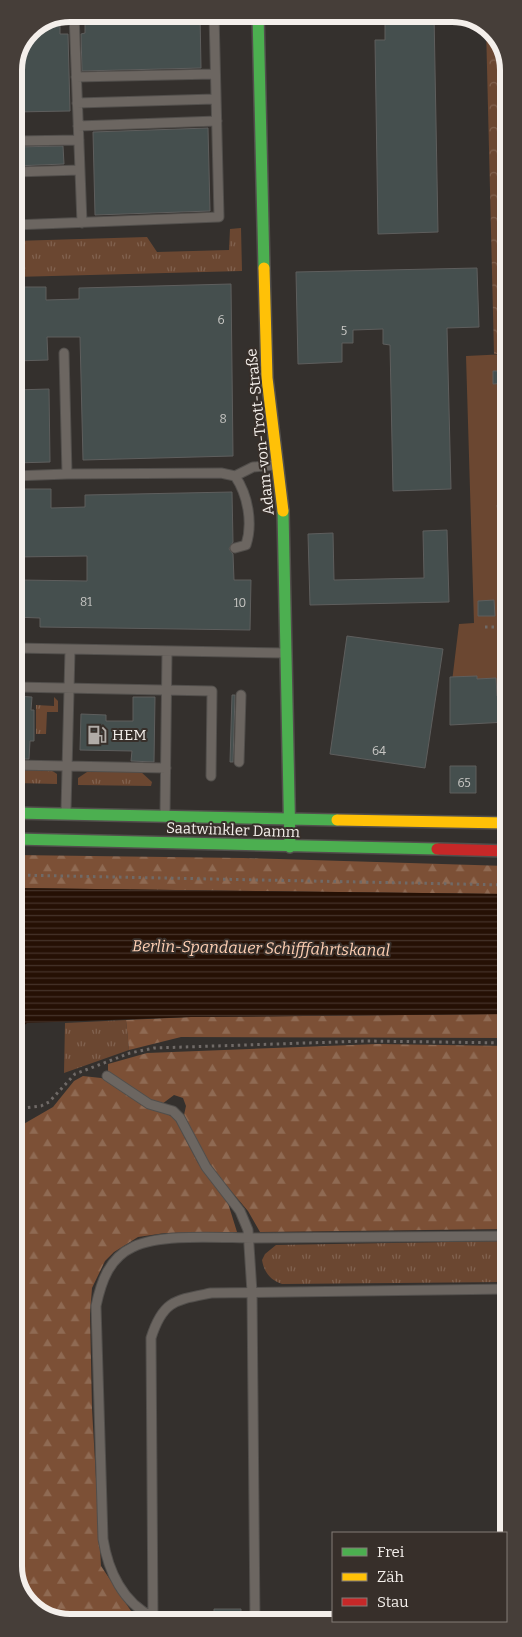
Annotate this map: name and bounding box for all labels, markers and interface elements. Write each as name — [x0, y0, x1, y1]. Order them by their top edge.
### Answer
house number: 6 — [217, 313, 225, 327]
house number: 5 — [341, 324, 347, 338]
street label: Adam-von-Trott-Straße — [242, 348, 278, 516]
house number: 8 — [219, 412, 227, 426]
house number: 81 — [80, 595, 92, 609]
house number: 10 — [234, 596, 246, 610]
fuel station icon: HEM — [86, 724, 108, 746]
place label: HEM — [112, 726, 147, 744]
house number: 64 — [372, 744, 386, 758]
house number: 65 — [457, 776, 471, 790]
street label: Saatwinkler Damm — [166, 819, 301, 841]
water label: Berlin-Spandauer Schifffahrtskanal — [132, 936, 390, 960]
legend — [332, 1532, 507, 1622]
text: Frei — [377, 1543, 405, 1561]
text: Zäh — [377, 1568, 404, 1586]
text: Stau — [377, 1593, 409, 1611]

